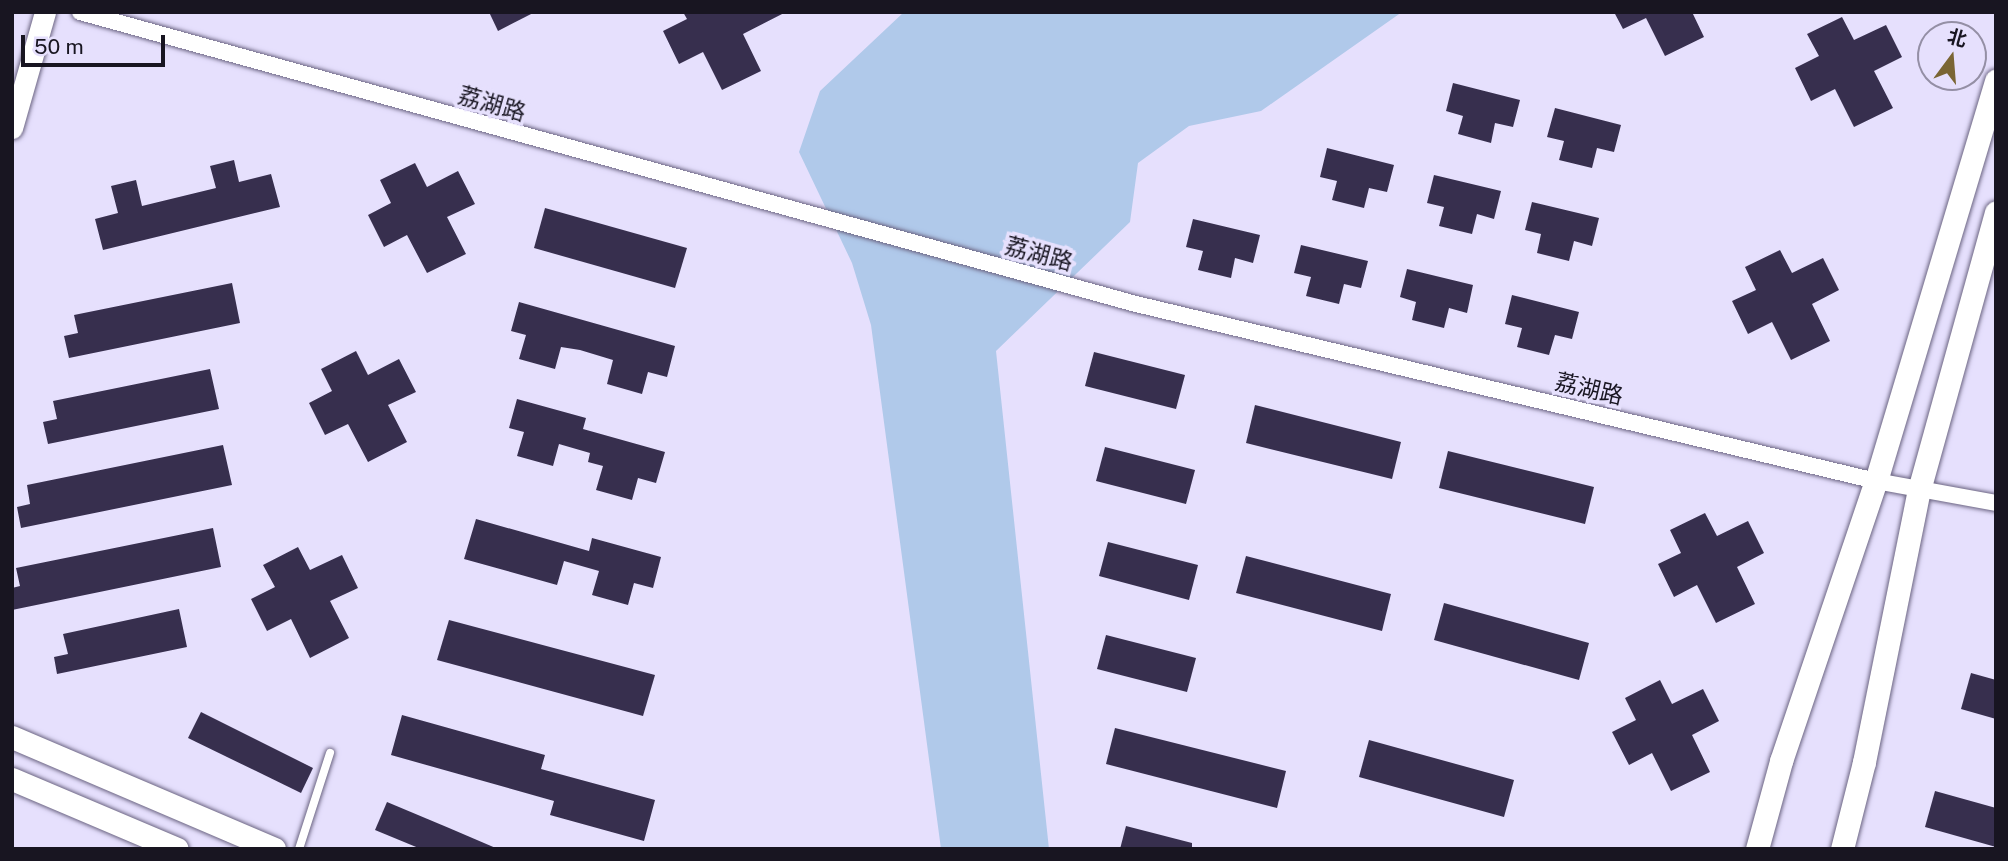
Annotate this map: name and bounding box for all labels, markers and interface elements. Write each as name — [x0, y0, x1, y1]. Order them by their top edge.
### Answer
scale bar — [24, 21, 168, 65]
north arrow — [1917, 21, 1987, 91]
text: 北 — [1945, 25, 1969, 51]
text: 50 m — [34, 34, 84, 59]
street label: 荔湖路 — [455, 81, 529, 127]
street label: 荔湖路 — [1002, 232, 1076, 276]
street label: 荔湖路 — [1552, 368, 1626, 410]

